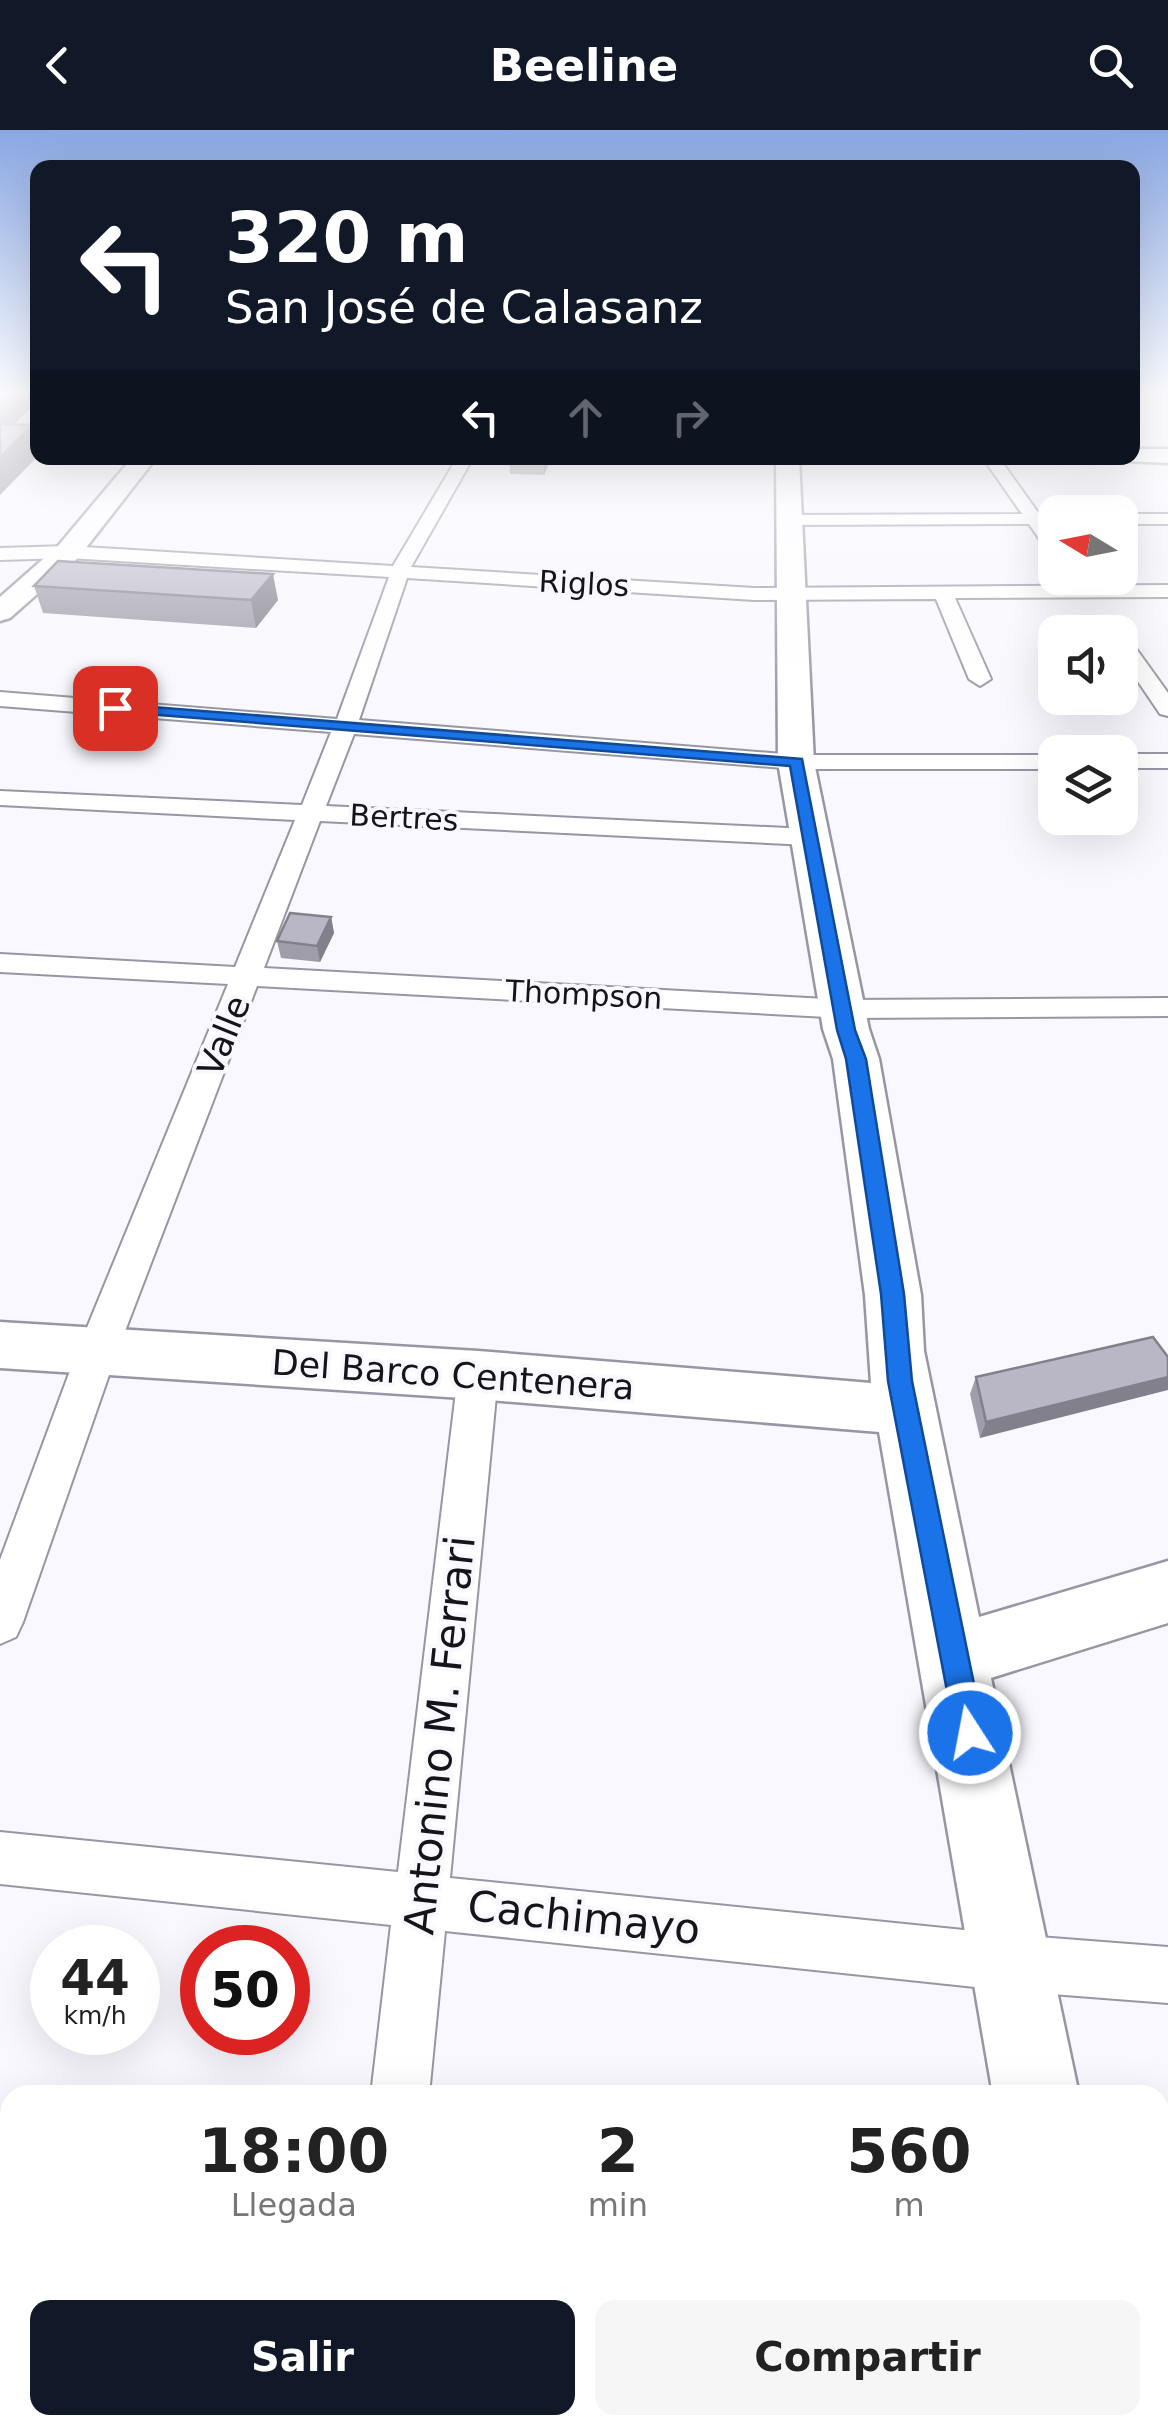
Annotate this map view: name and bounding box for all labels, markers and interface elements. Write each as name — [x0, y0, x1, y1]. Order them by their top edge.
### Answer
icon: back — [30, 38, 85, 93]
icon: search — [1083, 38, 1138, 93]
text: Beeline — [490, 39, 678, 92]
text: 320 m — [225, 197, 468, 279]
icon: left — [60, 200, 190, 330]
text: San José de Calasanz — [225, 281, 703, 334]
icon: left — [453, 390, 508, 445]
icon: ahead — [558, 390, 613, 445]
icon: right — [663, 390, 718, 445]
north arrow — [1038, 495, 1138, 595]
map controls — [1038, 495, 1138, 835]
street label: Riglos — [538, 564, 630, 603]
button: sound — [1038, 615, 1138, 715]
pin — [73, 666, 158, 751]
icon: arrive — [88, 681, 143, 736]
button: layers — [1038, 735, 1138, 835]
street label: Bertres — [349, 797, 459, 838]
street label: Thompson — [504, 973, 663, 1016]
street label: Valle — [190, 990, 258, 1082]
street label: Del Barco Centenera — [270, 1342, 636, 1408]
street label: Antonino M. Ferrari — [394, 1533, 485, 1937]
position arrow — [918, 1681, 1022, 1785]
street label: Cachimayo — [465, 1881, 703, 1954]
speed limit sign: 50 — [180, 1925, 310, 2055]
text: 44 — [60, 1949, 130, 2007]
text: km/h — [63, 2001, 127, 2030]
text: 18:00 — [198, 2116, 389, 2186]
text: 2 — [597, 2116, 639, 2186]
text: 560 — [846, 2116, 972, 2186]
text: Llegada — [231, 2186, 357, 2224]
text: min — [588, 2186, 648, 2224]
text: m — [893, 2186, 925, 2224]
button: Salir — [30, 2300, 575, 2415]
button: Compartir — [595, 2300, 1140, 2415]

